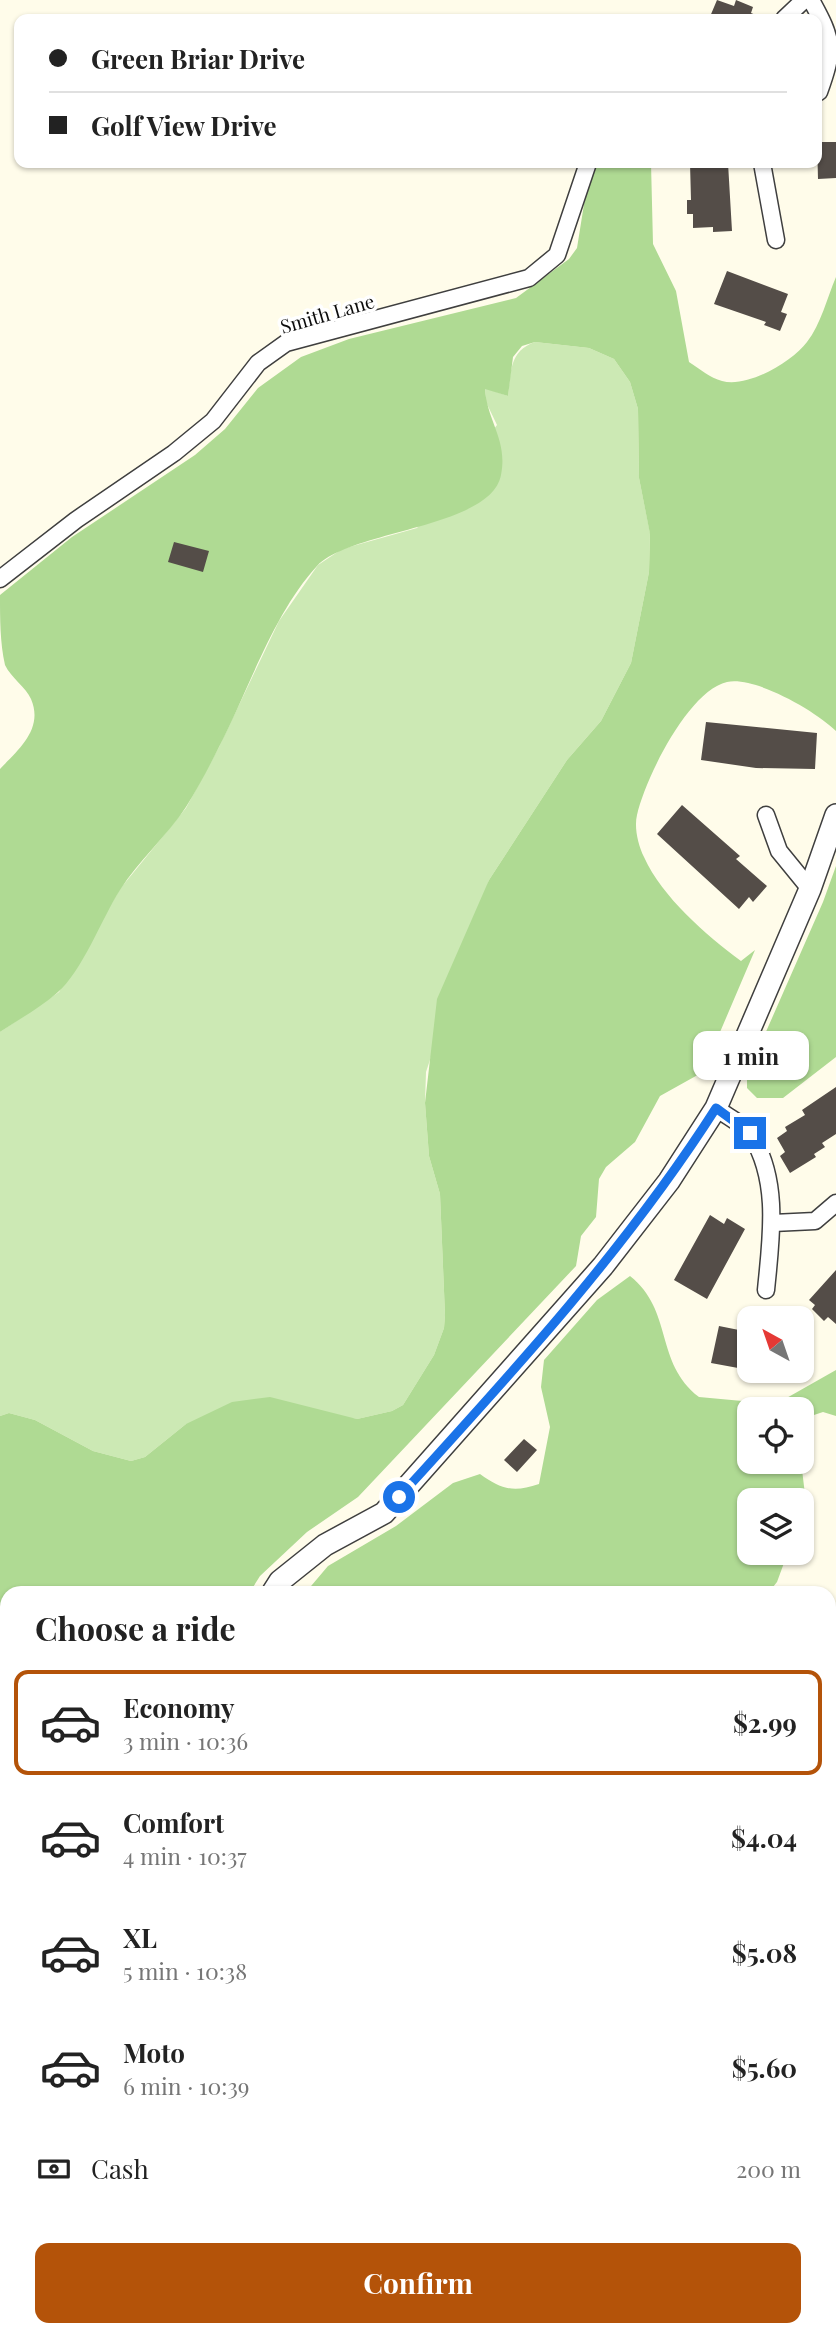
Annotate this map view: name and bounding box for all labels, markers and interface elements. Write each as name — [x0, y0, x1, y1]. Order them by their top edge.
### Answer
text: Green Briar Drive — [91, 41, 305, 76]
text: Golf View Drive — [91, 108, 277, 143]
street label: Smith Lane — [277, 287, 377, 339]
callout: 1 min — [692, 1032, 808, 1080]
text: 1 min — [723, 1040, 779, 1071]
route end — [734, 1117, 766, 1149]
north arrow — [737, 1306, 814, 1382]
map controls — [737, 1306, 814, 1565]
button: locate — [737, 1397, 814, 1474]
route start — [383, 1481, 415, 1513]
button: layers — [737, 1488, 814, 1565]
text: Choose a ride — [35, 1606, 236, 1649]
text: Economy — [123, 1690, 234, 1725]
icon: car — [39, 1691, 102, 1754]
text: $2.99 — [733, 1705, 797, 1740]
text: 3 min · 10:36 — [123, 1725, 248, 1756]
text: Comfort — [123, 1805, 224, 1840]
icon: car — [39, 1806, 102, 1869]
text: $4.04 — [731, 1820, 797, 1855]
text: 4 min · 10:37 — [123, 1840, 247, 1871]
text: XL — [123, 1920, 157, 1955]
icon: car — [39, 1921, 102, 1984]
text: $5.08 — [732, 1935, 797, 1970]
text: 5 min · 10:38 — [123, 1955, 247, 1986]
text: Moto — [123, 2035, 185, 2070]
icon: car — [39, 2036, 102, 2099]
text: $5.60 — [732, 2050, 797, 2085]
text: 6 min · 10:39 — [123, 2070, 250, 2101]
icon: cash — [35, 2150, 73, 2188]
text: Cash — [91, 2151, 149, 2186]
text: 200 m — [736, 2153, 801, 2184]
button: Confirm — [35, 2243, 801, 2323]

